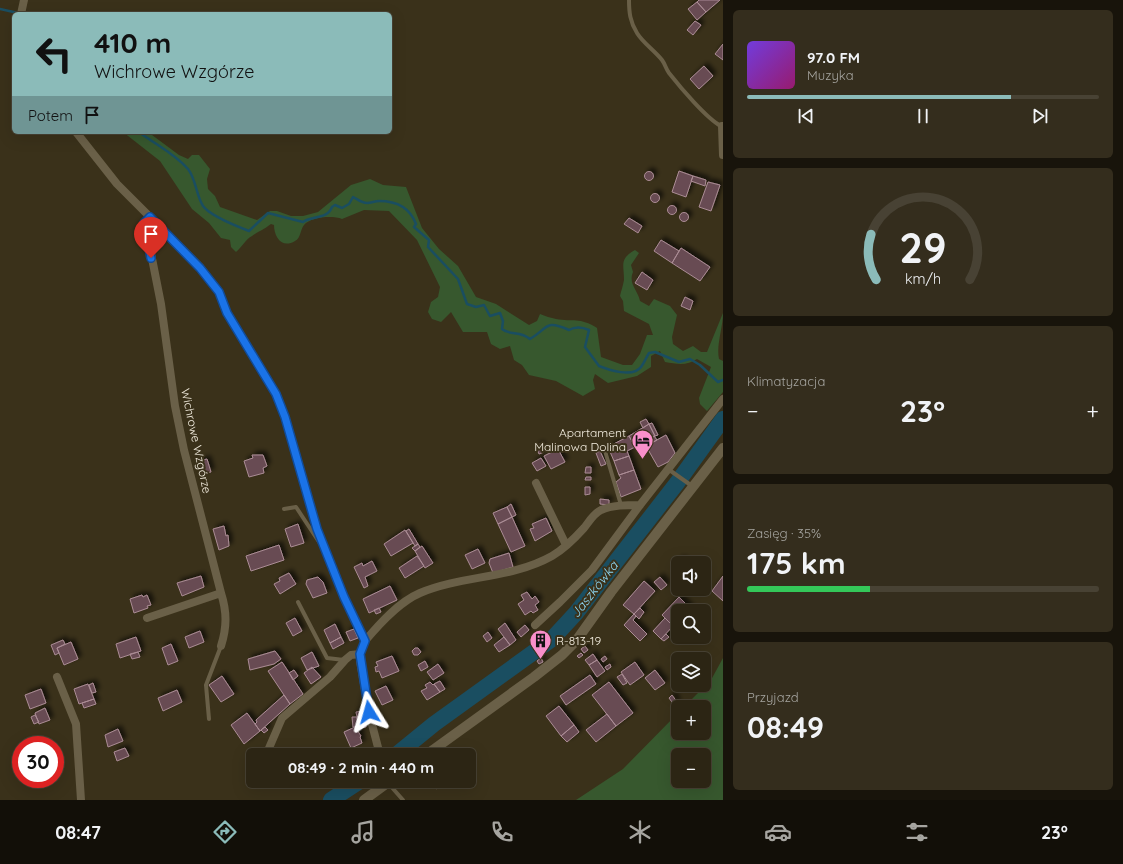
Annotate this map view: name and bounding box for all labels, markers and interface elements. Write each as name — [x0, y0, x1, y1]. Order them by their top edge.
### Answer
text: 410 m — [94, 25, 171, 60]
icon: left — [28, 28, 80, 80]
text: 97.0 FM — [807, 48, 860, 67]
text: Wichrowe Wzgórze — [94, 60, 254, 83]
text: Muzyka — [807, 67, 854, 83]
icon: arrive — [81, 104, 103, 126]
icon: previous — [795, 105, 817, 127]
icon: pause — [912, 105, 934, 127]
icon: next — [1029, 105, 1051, 127]
text: Potem — [28, 106, 73, 125]
pin — [134, 217, 168, 258]
text: 29 — [899, 221, 947, 273]
icon: arrive — [140, 223, 162, 245]
text: km/h — [905, 270, 941, 288]
text: Klimatyzacja — [747, 373, 825, 389]
street label: Wichrowe Wzgórze — [178, 387, 215, 495]
text: 23° — [900, 392, 945, 430]
text: − — [747, 397, 758, 425]
text: + — [1087, 397, 1099, 425]
place label: Apartament Malinowa Dolina — [534, 425, 626, 454]
hotel icon: Apartament Malinowa Dolina — [629, 427, 655, 460]
text: Zasięg · 35% — [747, 525, 821, 541]
text: 175 km — [747, 544, 846, 582]
map controls — [671, 556, 711, 788]
button: sound — [671, 556, 711, 596]
water label: Jaszkówka — [567, 557, 622, 620]
button: search — [671, 604, 711, 644]
building icon: R-813-19 — [527, 628, 553, 661]
place label: R-813-19 — [556, 633, 601, 648]
button: layers — [671, 652, 711, 692]
text: Przyjazd — [747, 689, 799, 705]
position arrow — [348, 691, 390, 733]
button: + — [671, 700, 711, 740]
text: 08:49 — [747, 708, 824, 746]
speed limit sign: 30 — [12, 736, 64, 788]
button: − — [671, 748, 711, 788]
text: 08:49 · 2 min · 440 m — [288, 758, 434, 777]
icon: directions — [211, 818, 239, 846]
icon: music — [349, 818, 377, 846]
icon: phone — [488, 818, 516, 846]
icon: climate — [626, 818, 654, 846]
icon: car — [764, 818, 792, 846]
icon: filters — [903, 818, 931, 846]
text: 08:47 — [55, 821, 101, 844]
text: 23° — [1041, 821, 1068, 844]

